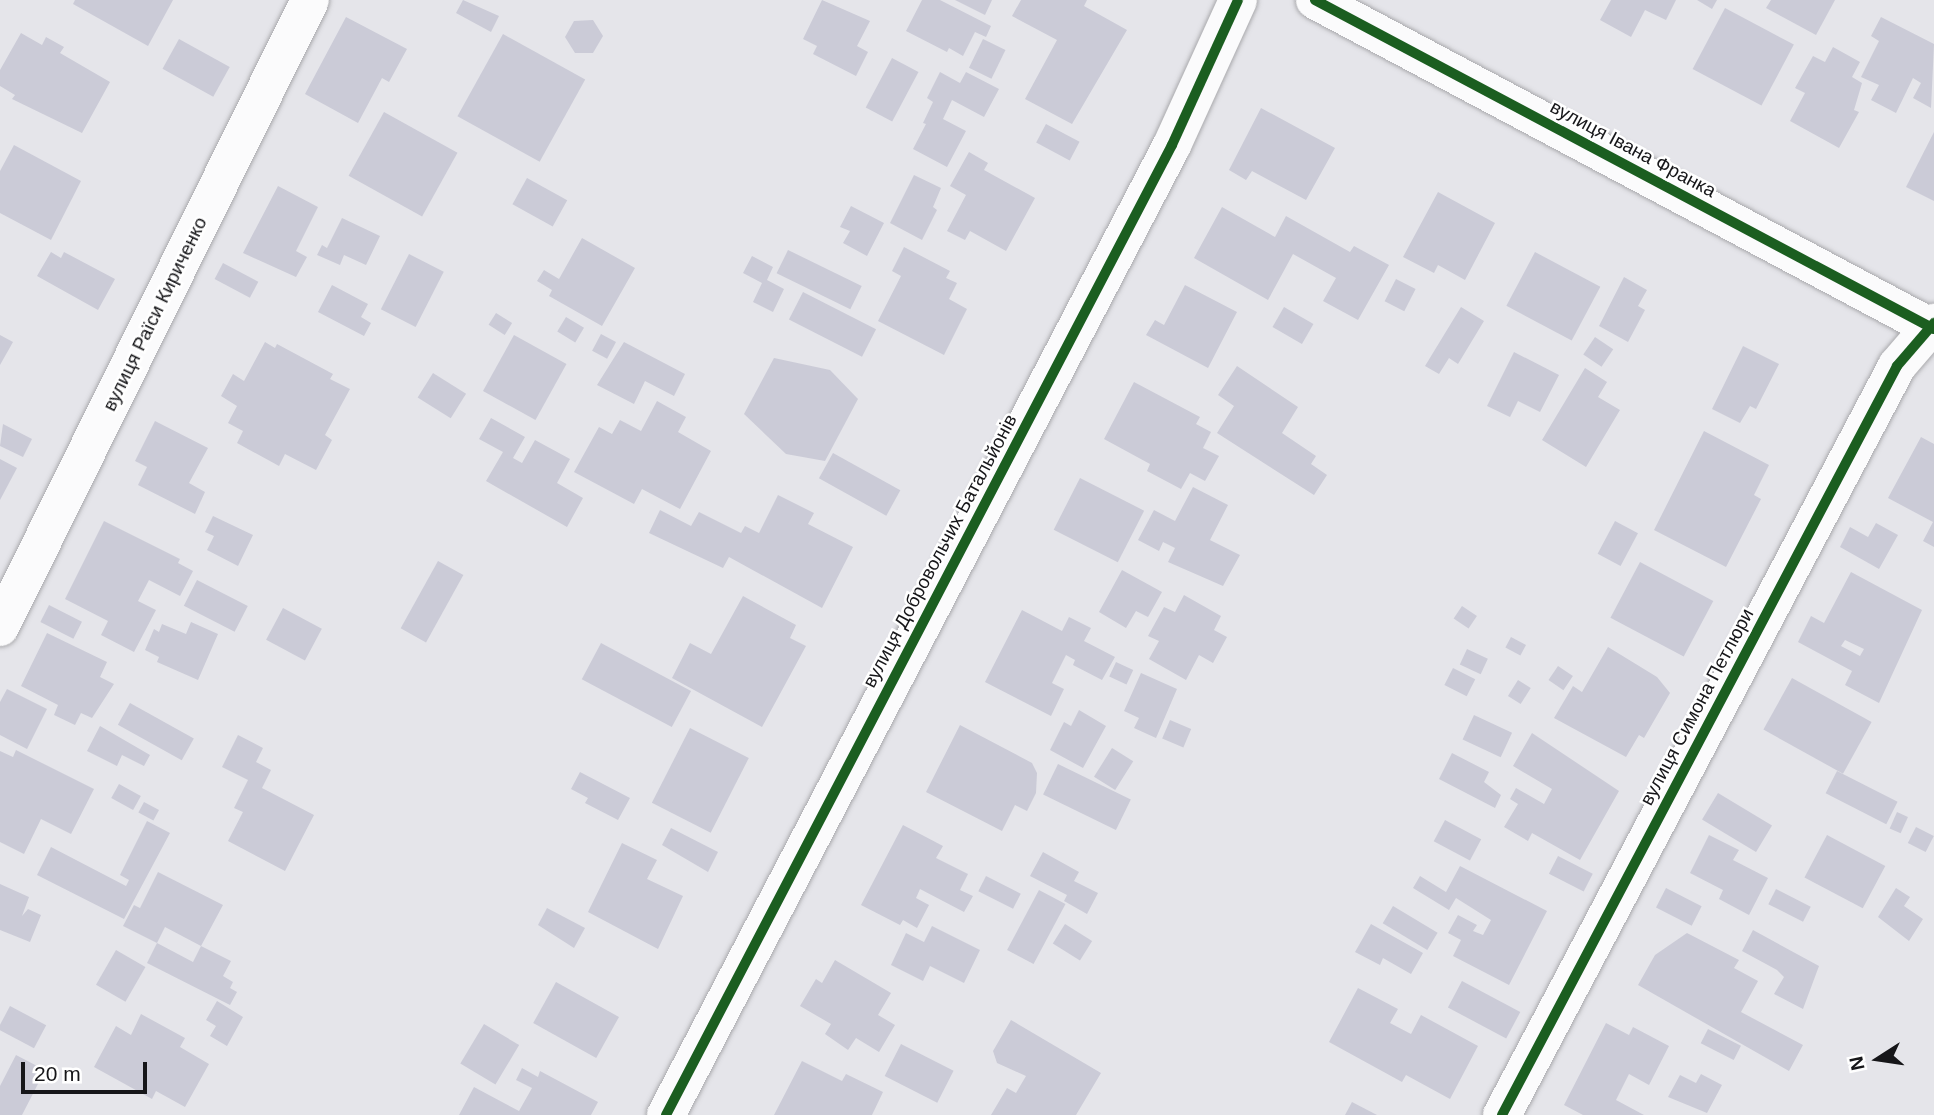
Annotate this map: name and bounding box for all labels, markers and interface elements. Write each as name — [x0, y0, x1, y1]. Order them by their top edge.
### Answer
street label: вулиця Івана Франка — [1546, 96, 1720, 202]
street label: вулиця Раїси Кириченко — [98, 213, 212, 415]
street label: вулиця Добровольчих Батальйонів — [858, 410, 1022, 692]
street label: вулиця Симона Петлюри — [1635, 605, 1759, 809]
north arrow — [1843, 1024, 1913, 1094]
scale bar — [24, 1048, 150, 1092]
text: N — [1845, 1055, 1869, 1072]
text: 20 m — [34, 1062, 81, 1085]

